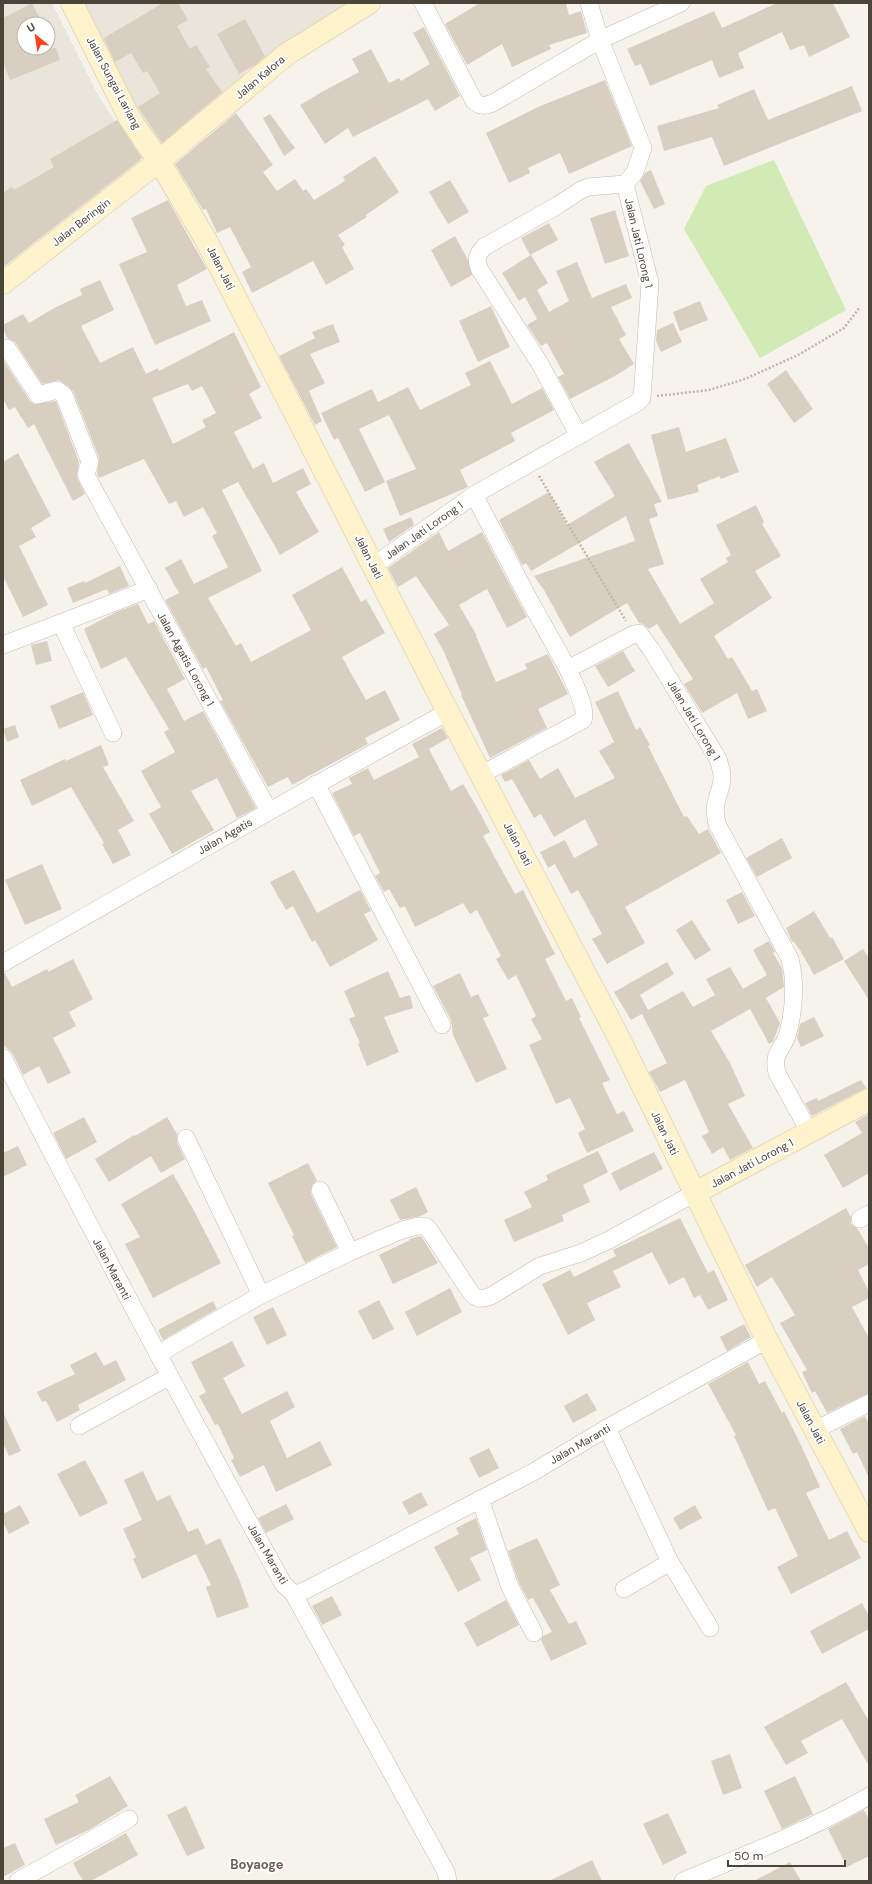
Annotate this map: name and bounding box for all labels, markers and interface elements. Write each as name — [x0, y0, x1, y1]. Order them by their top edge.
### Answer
north arrow — [16, 16, 56, 56]
text: U — [24, 19, 38, 35]
street label: Jalan Sungai Lariang — [84, 34, 144, 132]
street label: Jalan Kalora — [232, 52, 288, 102]
street label: Jalan Beringin — [49, 195, 113, 249]
street label: Jalan Jati Lorong 1 — [622, 197, 656, 289]
street label: Jalan Jati — [204, 244, 238, 292]
street label: Jalan Jati Lorong 1 — [382, 498, 466, 562]
street label: Jalan Jati — [352, 533, 386, 581]
street label: Jalan Agatis Lorong 1 — [154, 610, 218, 708]
street label: Jalan Jati Lorong 1 — [664, 677, 724, 763]
street label: Jalan Agatis — [195, 815, 255, 857]
street label: Jalan Jati — [501, 820, 535, 868]
street label: Jalan Jati — [648, 1109, 682, 1157]
street label: Jalan Jati Lorong 1 — [708, 1135, 796, 1191]
street label: Jalan Maranti — [90, 1236, 134, 1302]
street label: Jalan Jati — [794, 1398, 828, 1446]
street label: Jalan Maranti — [547, 1421, 613, 1467]
street label: Jalan Maranti — [245, 1521, 291, 1587]
scale bar — [728, 1842, 845, 1868]
text: 50 m — [734, 1848, 763, 1864]
district label: Boyaoge — [230, 1856, 284, 1873]

